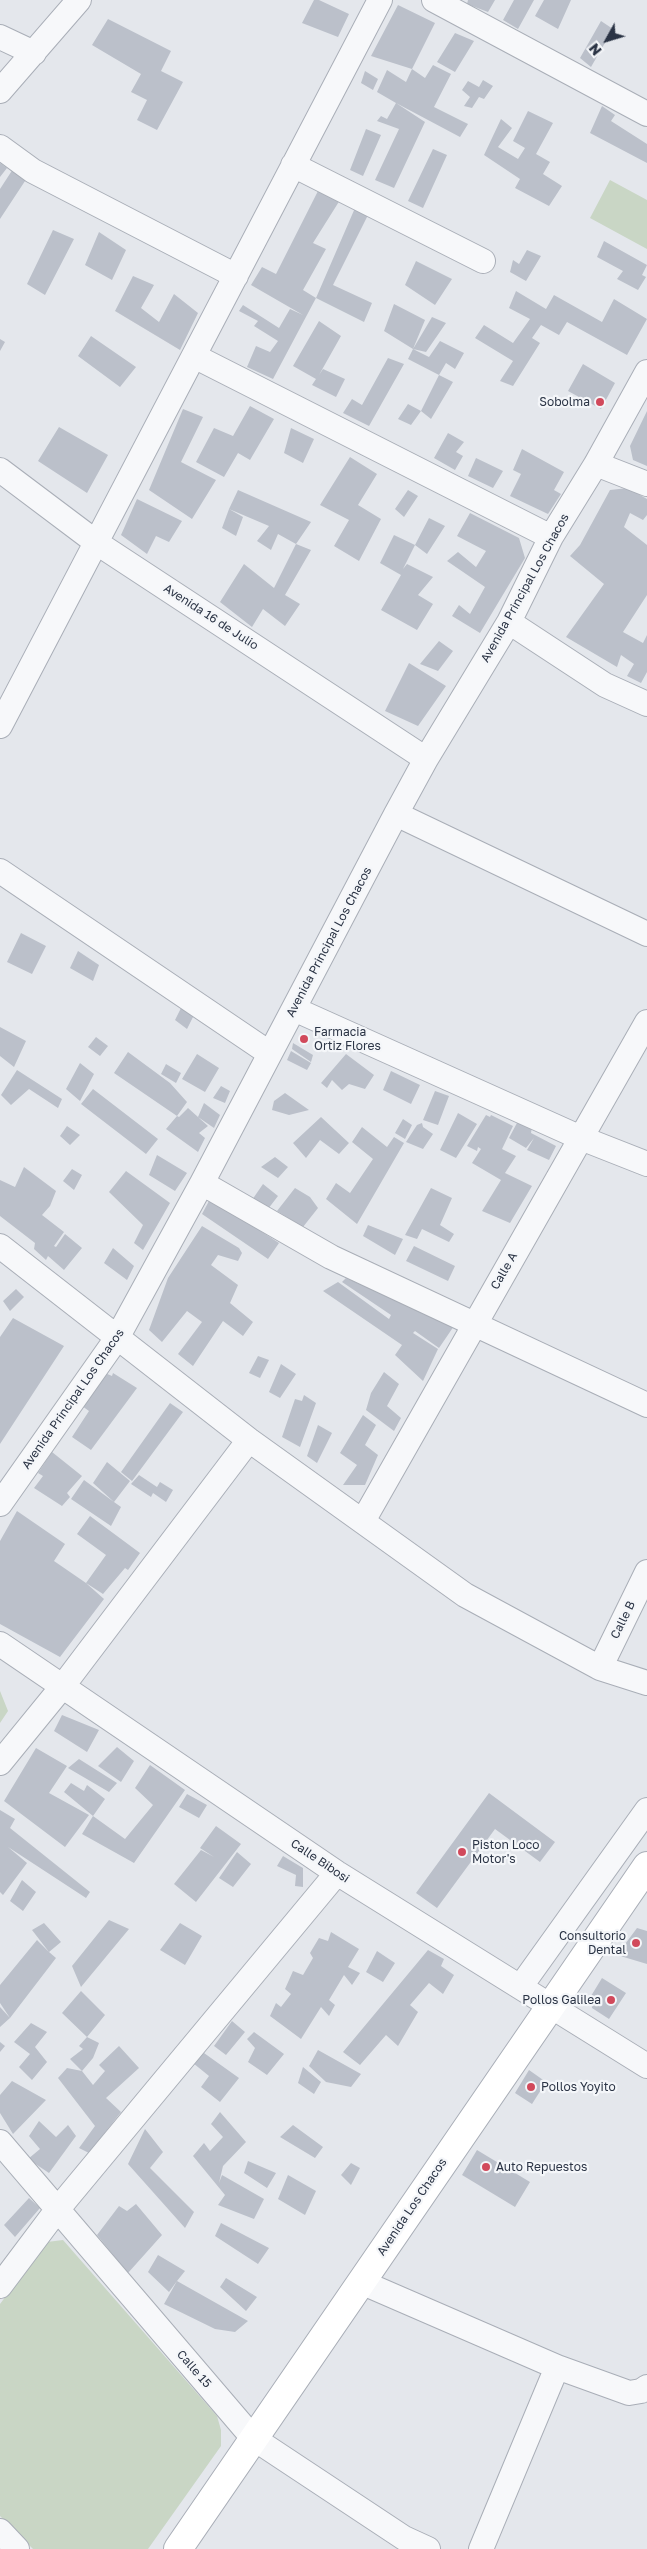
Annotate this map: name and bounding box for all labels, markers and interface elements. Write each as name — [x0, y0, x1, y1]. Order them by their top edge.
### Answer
north arrow — [582, 15, 632, 65]
text: N — [585, 40, 605, 59]
place label: Sobolma — [539, 395, 590, 409]
marker: Sobolma — [594, 396, 606, 408]
street label: Avenida Principal Los Chacos — [478, 511, 572, 665]
street label: Avenida 16 de Julio — [161, 581, 261, 653]
street label: Avenida Principal Los Chacos — [283, 864, 375, 1020]
place label: Farmacia Ortiz Flores — [314, 1025, 381, 1053]
marker: Farmacia Ortiz Flores — [298, 1033, 310, 1045]
street label: Calle A — [488, 1250, 520, 1292]
street label: Avenida Principal Los Chacos — [19, 1326, 127, 1472]
street label: Calle B — [608, 1599, 638, 1641]
street label: Calle Bibosi — [288, 1836, 352, 1886]
place label: Piston Loco Motor's — [472, 1838, 539, 1866]
marker: Piston Loco Motor's — [456, 1846, 468, 1858]
place label: Consultorio Dental — [559, 1929, 626, 1957]
marker: Consultorio Dental — [630, 1937, 642, 1949]
place label: Pollos Galilea — [522, 1993, 601, 2007]
marker: Pollos Galilea — [605, 1994, 617, 2006]
place label: Pollos Yoyito — [541, 2080, 616, 2094]
marker: Pollos Yoyito — [525, 2081, 537, 2093]
street label: Avenida Los Chacos — [374, 2156, 450, 2258]
place label: Auto Repuestos — [496, 2160, 587, 2174]
marker: Auto Repuestos — [480, 2161, 492, 2173]
street label: Calle 15 — [174, 2347, 214, 2391]

